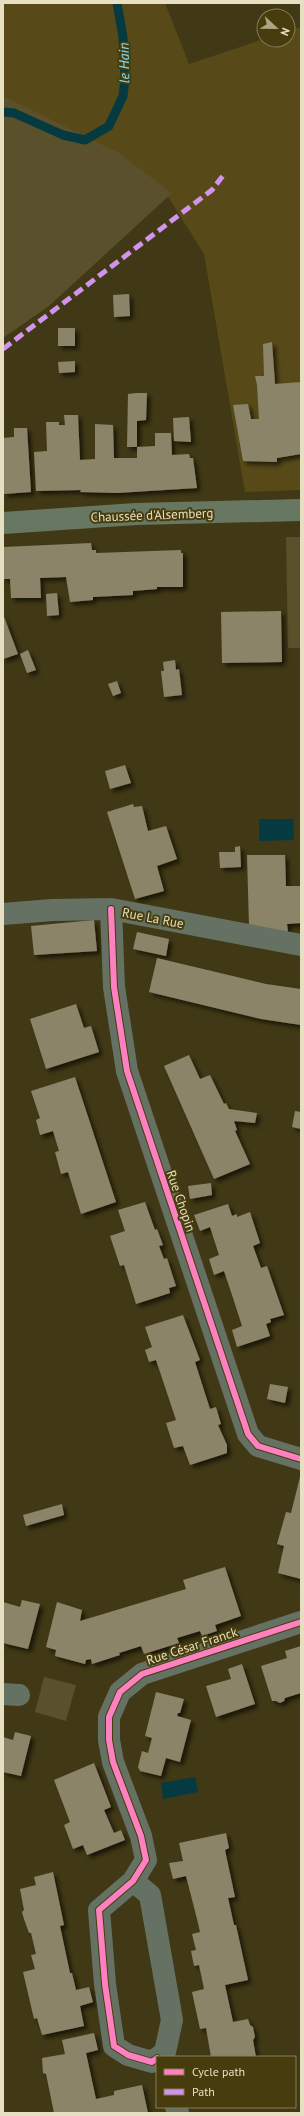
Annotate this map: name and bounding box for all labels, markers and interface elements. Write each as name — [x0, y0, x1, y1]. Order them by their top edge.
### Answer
north arrow — [256, 8, 296, 48]
text: N — [277, 26, 293, 38]
water label: le Hain — [115, 42, 133, 84]
street label: Chaussée d'Alsemberg — [90, 504, 214, 526]
street label: Rue La Rue — [121, 904, 185, 932]
street label: Rue Chopin — [163, 1168, 199, 1234]
street label: Rue César Franck — [144, 1623, 240, 1669]
legend — [156, 2056, 296, 2108]
text: Cycle path — [192, 2064, 245, 2079]
text: Path — [192, 2084, 215, 2099]

